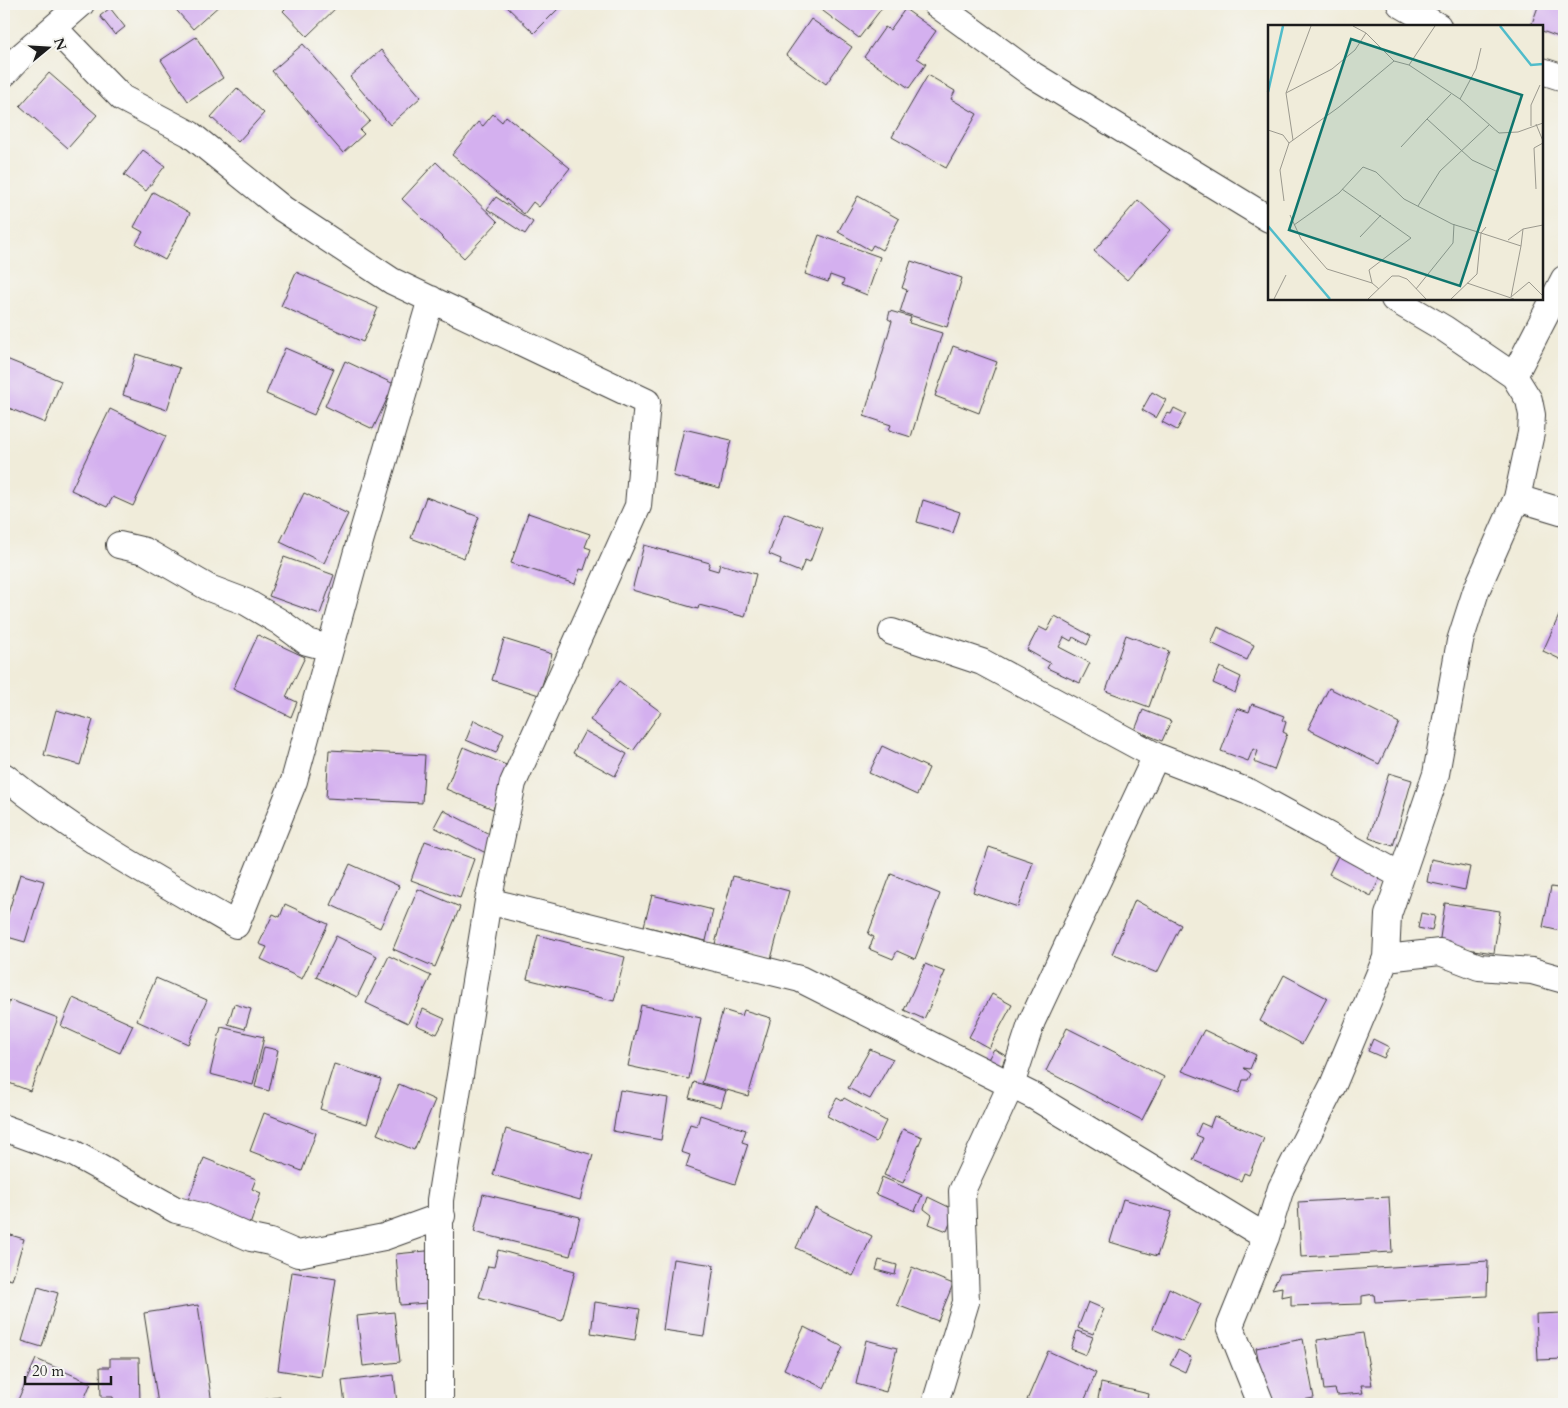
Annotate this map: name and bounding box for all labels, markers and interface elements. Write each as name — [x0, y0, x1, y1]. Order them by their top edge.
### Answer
north arrow — [22, 22, 72, 72]
inset map — [1268, 25, 1543, 300]
text: N — [49, 35, 71, 53]
scale bar — [25, 1353, 111, 1385]
text: 20 m — [32, 1361, 64, 1381]

